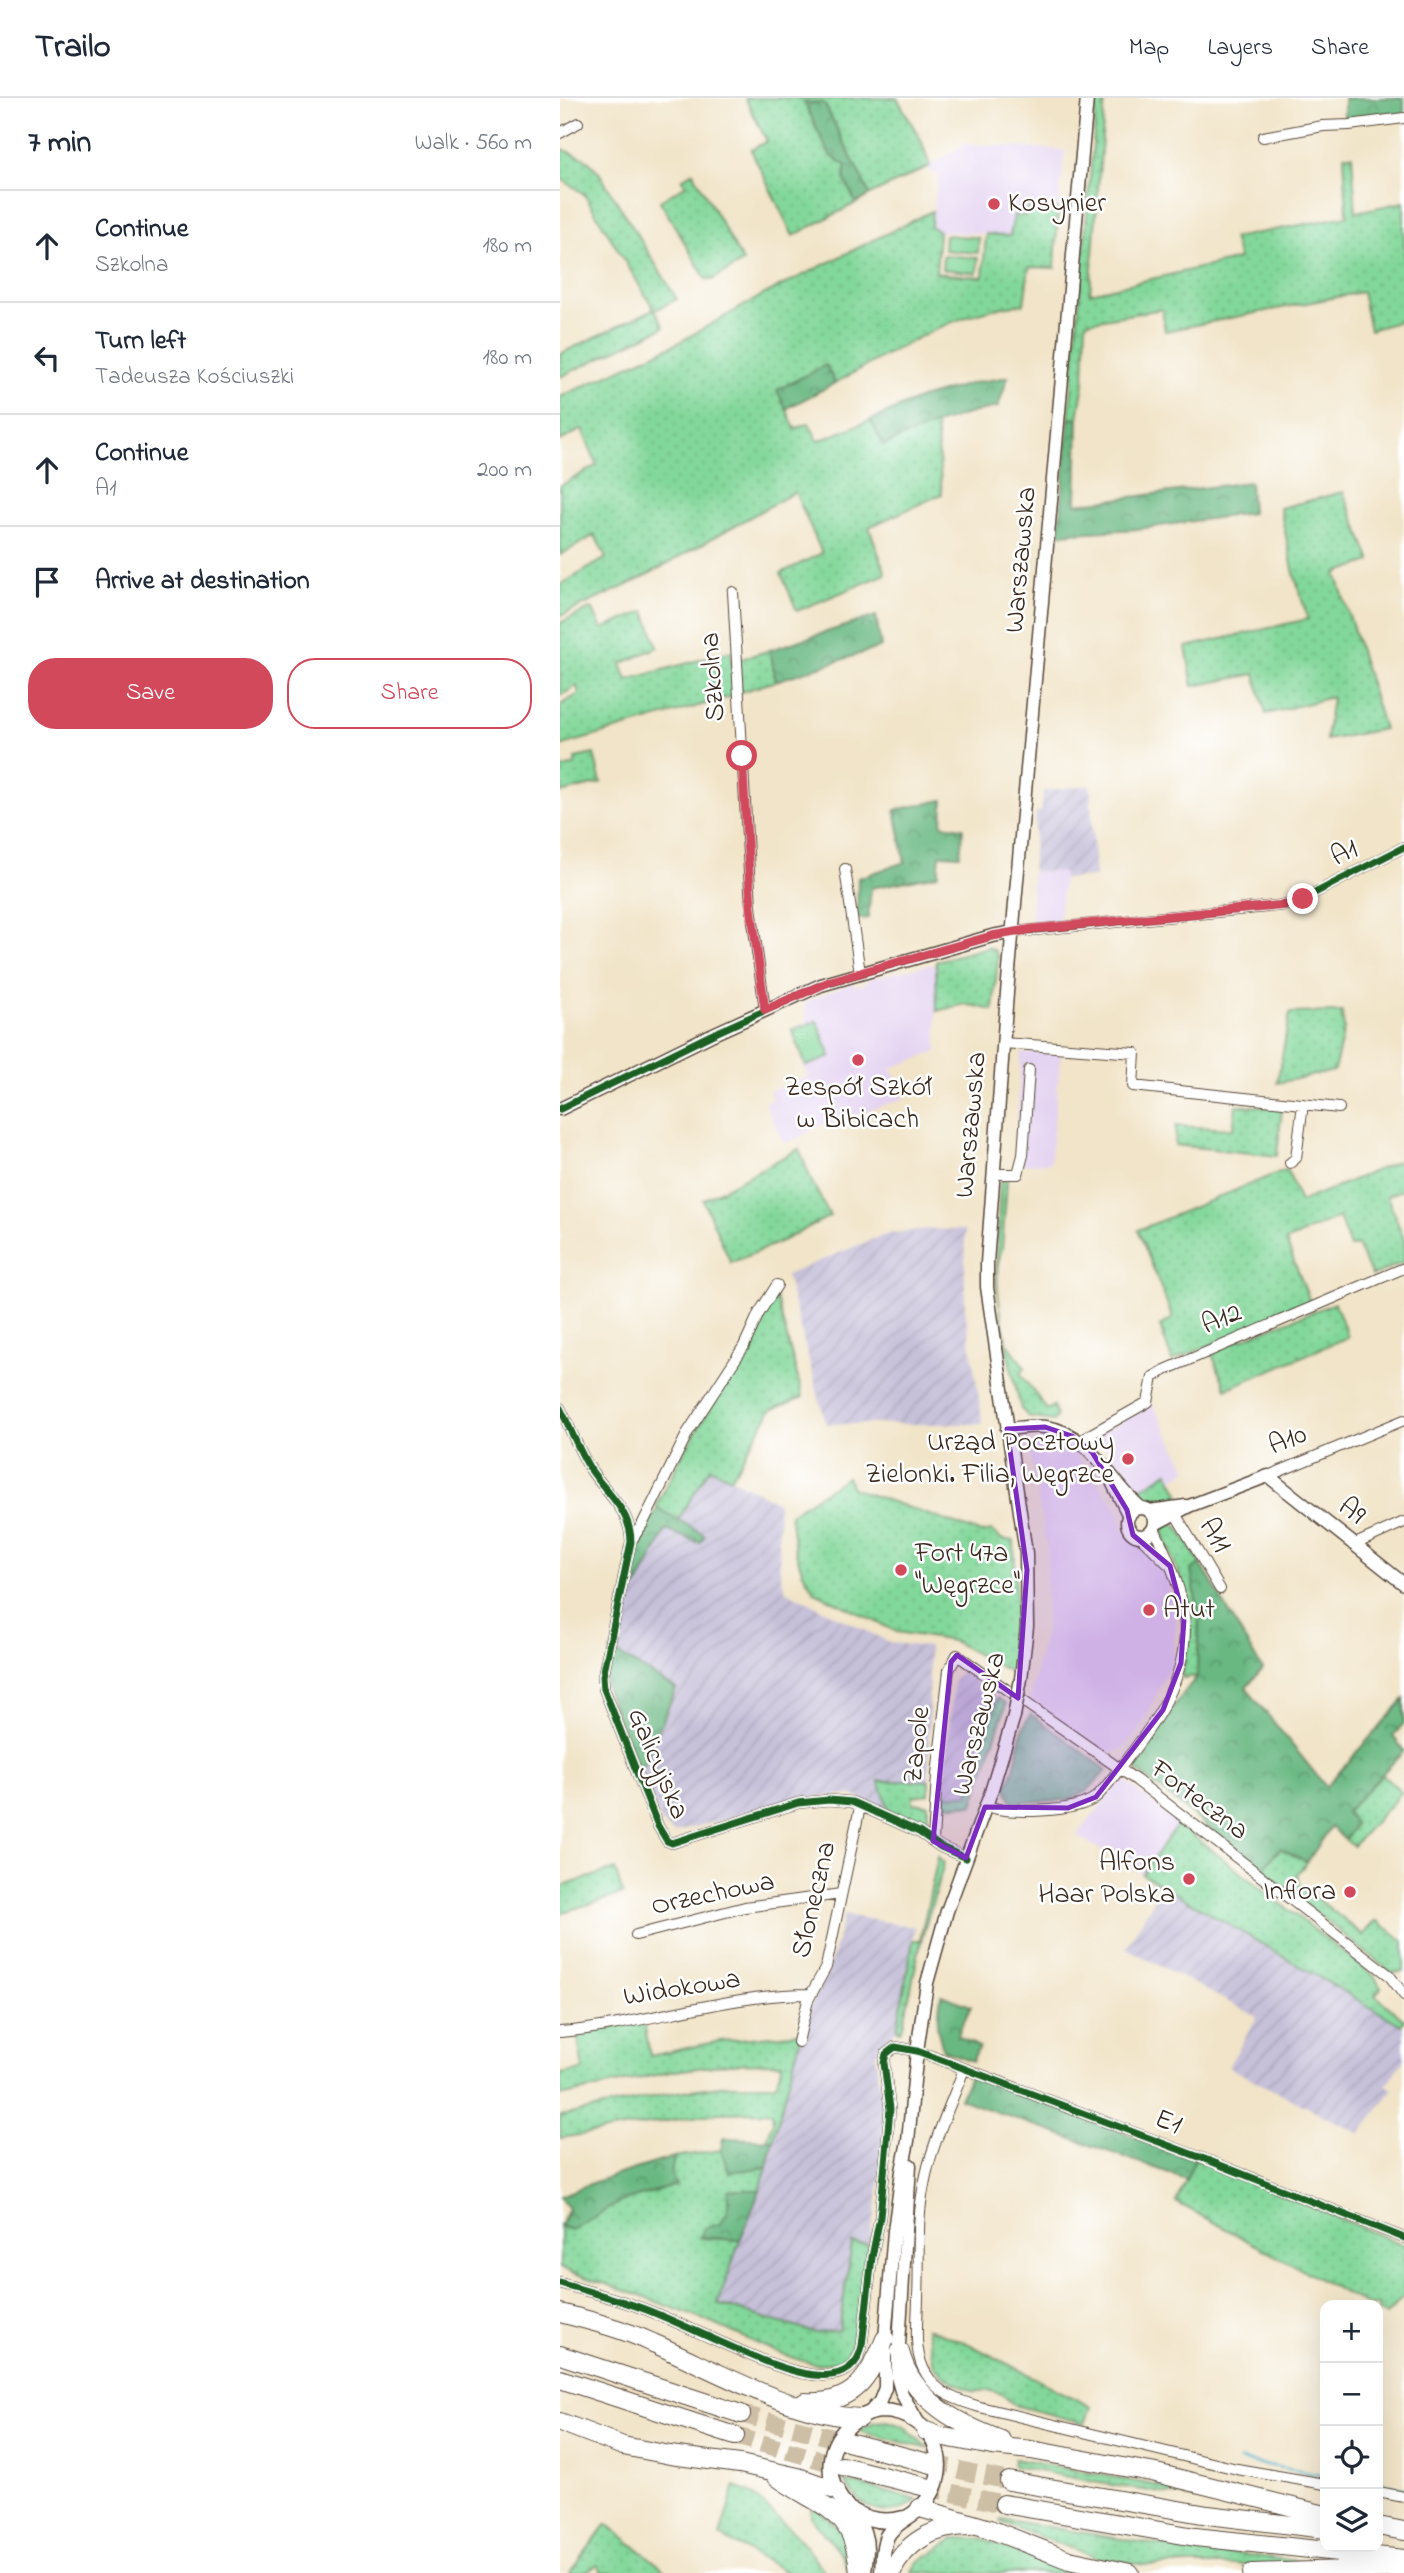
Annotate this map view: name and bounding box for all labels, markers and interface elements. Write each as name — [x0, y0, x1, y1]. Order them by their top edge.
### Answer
text: Trailo — [35, 24, 111, 72]
text: Map — [1129, 31, 1169, 66]
text: Layers — [1207, 31, 1273, 66]
text: Share — [1311, 31, 1369, 66]
text: 7 min — [28, 122, 91, 166]
text: Walk · 560 m — [415, 127, 532, 160]
place label: Kosynier — [1008, 184, 1106, 225]
marker: Kosynier — [986, 196, 1002, 212]
text: Continue — [95, 211, 188, 249]
icon: ahead — [28, 227, 66, 265]
text: 180 m — [483, 230, 532, 263]
text: Szkolna — [95, 249, 168, 282]
text: Turn left — [95, 323, 186, 361]
icon: left — [28, 339, 66, 377]
text: 180 m — [483, 342, 532, 375]
text: Tadeusza Kościuszki — [95, 361, 294, 394]
text: Continue — [95, 435, 188, 473]
icon: ahead — [28, 451, 66, 489]
text: 200 m — [477, 454, 532, 487]
text: A1 — [95, 473, 116, 506]
street label: Warszawska — [995, 485, 1049, 635]
icon: arrive — [28, 563, 66, 601]
text: Arrive at destination — [95, 563, 310, 601]
street label: Szkolna — [690, 631, 738, 723]
button: Save — [28, 658, 273, 729]
button: Share — [287, 658, 532, 729]
route start — [726, 740, 757, 771]
street label: A1 — [1324, 830, 1366, 878]
route end — [1287, 883, 1318, 914]
street label: Warszawska — [945, 1050, 999, 1200]
marker: Zespół Szkół w Bibicach — [850, 1052, 866, 1068]
place label: Zespół Szkół w Bibicach — [784, 1068, 932, 1141]
street label: A12 — [1196, 1293, 1249, 1347]
street label: A10 — [1263, 1415, 1313, 1467]
place label: Urząd Pocztowy Zielonki. Filia, Węgrzce — [865, 1423, 1114, 1496]
marker: Urząd Pocztowy Zielonki. Filia, Węgrzce — [1120, 1451, 1136, 1467]
street label: A9 — [1328, 1488, 1374, 1536]
street label: A11 — [1187, 1510, 1241, 1562]
place label: Fort 47a "Węgrzce" — [914, 1534, 1020, 1607]
marker: Fort 47a "Węgrzce" — [893, 1562, 909, 1578]
place label: Atut — [1163, 1590, 1215, 1631]
marker: Atut — [1141, 1602, 1157, 1618]
street label: Warszawska — [942, 1648, 1018, 1800]
street label: Galicyjska — [615, 1702, 699, 1826]
street label: Zapole — [894, 1704, 942, 1786]
street label: Forteczna — [1140, 1750, 1257, 1852]
street label: Słoneczna — [782, 1838, 848, 1962]
place label: Alfons Haar Polska — [1038, 1843, 1175, 1916]
street label: Orzechowa — [648, 1862, 778, 1928]
marker: Alfons Haar Polska — [1181, 1871, 1197, 1887]
place label: Inflora — [1263, 1872, 1336, 1913]
marker: Inflora — [1342, 1884, 1358, 1900]
street label: Widokowa — [621, 1960, 743, 2018]
street label: E1 — [1149, 2099, 1188, 2147]
map controls — [1320, 2300, 1383, 2552]
button: + — [1320, 2300, 1383, 2363]
button: − — [1320, 2363, 1383, 2426]
button: locate — [1320, 2426, 1383, 2489]
button: layers — [1320, 2489, 1383, 2552]

